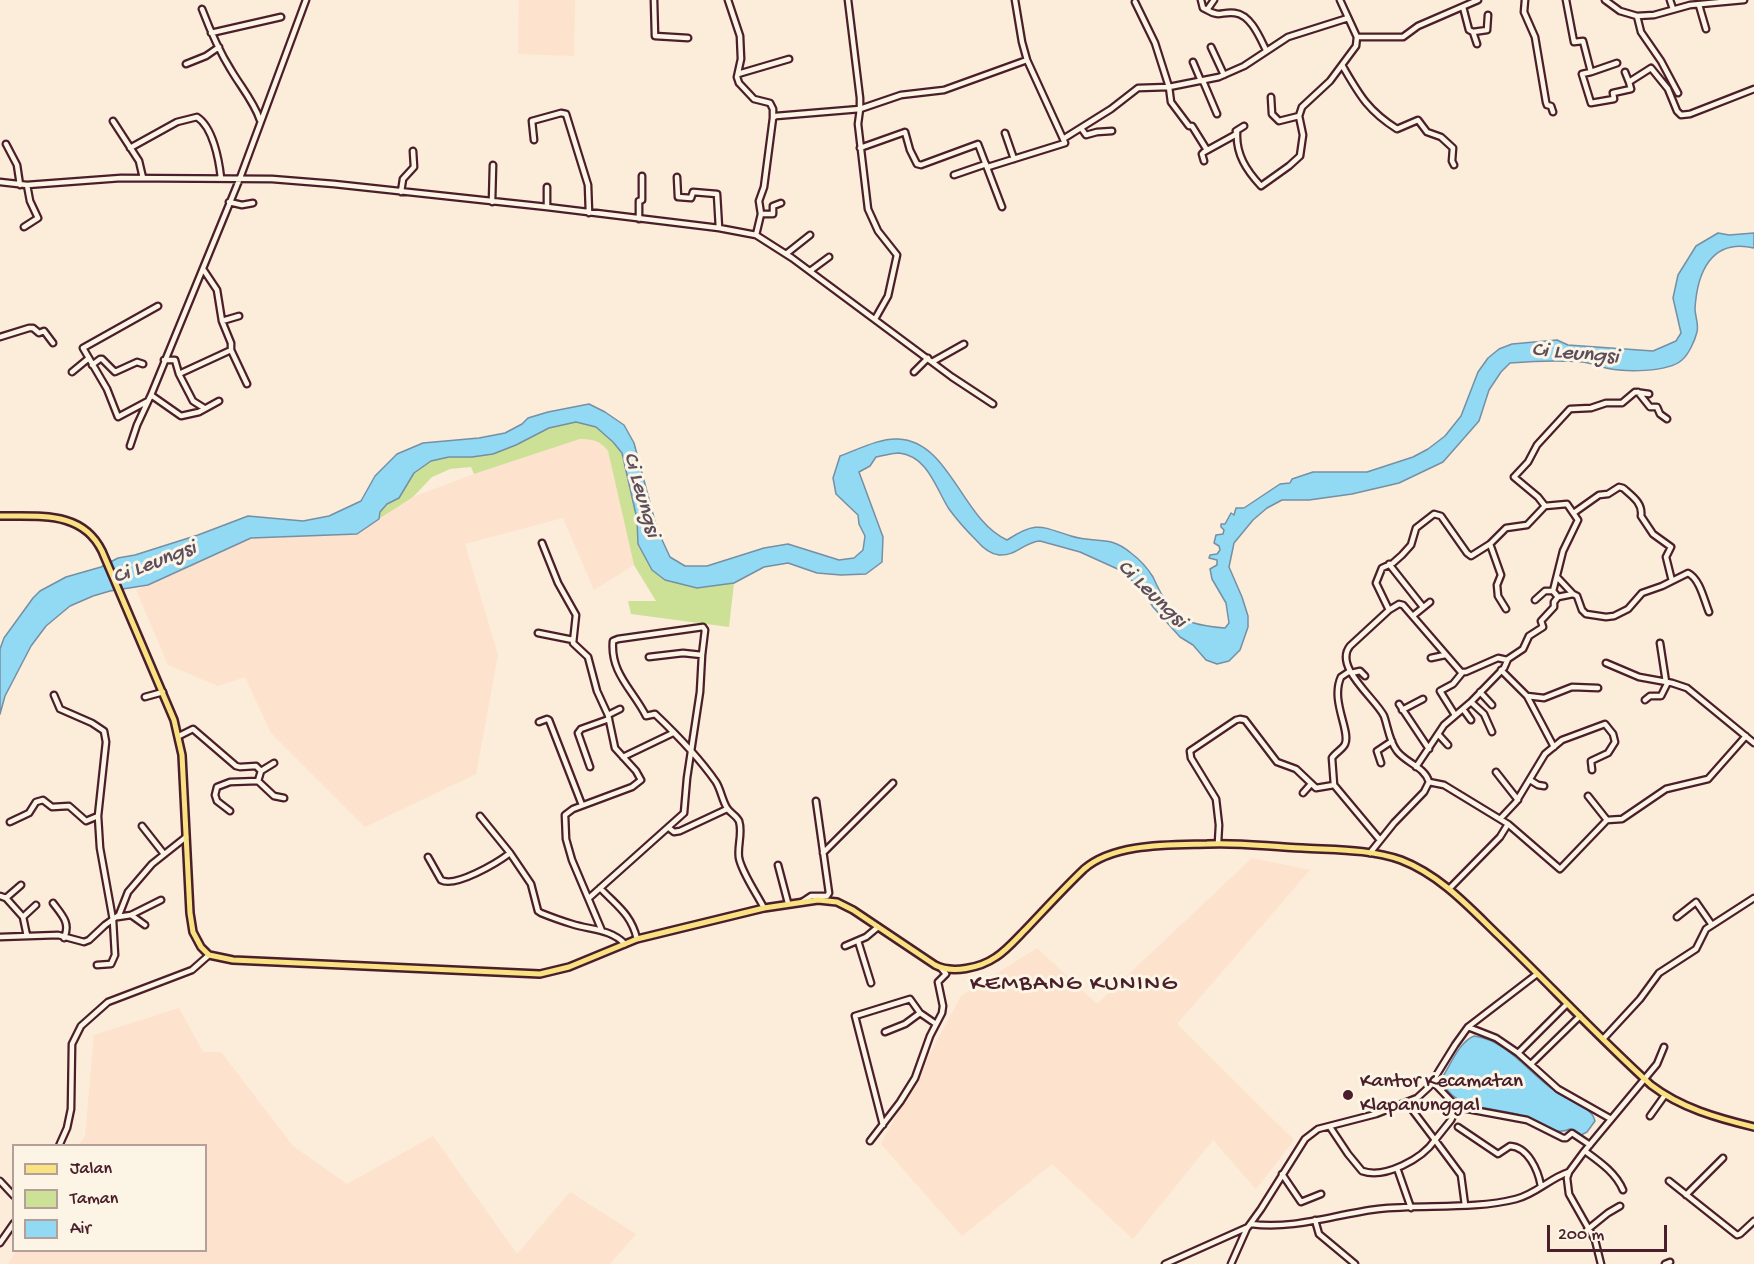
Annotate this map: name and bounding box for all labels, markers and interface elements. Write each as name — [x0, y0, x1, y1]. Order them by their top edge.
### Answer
water label: Ci Leungsi — [1530, 338, 1620, 372]
water label: Ci Leungsi — [615, 449, 665, 541]
water label: Ci Leungsi — [109, 536, 201, 592]
water label: Ci Leungsi — [1110, 555, 1192, 635]
district label: KEMBANG KUNING — [970, 971, 1178, 999]
place label: Kantor Kecamatan Klapanunggal — [1360, 1070, 1523, 1120]
marker: Kantor Kecamatan Klapanunggal — [1341, 1088, 1355, 1102]
legend — [12, 1144, 207, 1252]
text: Jalan — [70, 1159, 112, 1180]
text: Taman — [70, 1189, 118, 1210]
scale bar — [1550, 1213, 1670, 1251]
text: Air — [70, 1219, 91, 1240]
text: 200 m — [1558, 1225, 1604, 1246]

